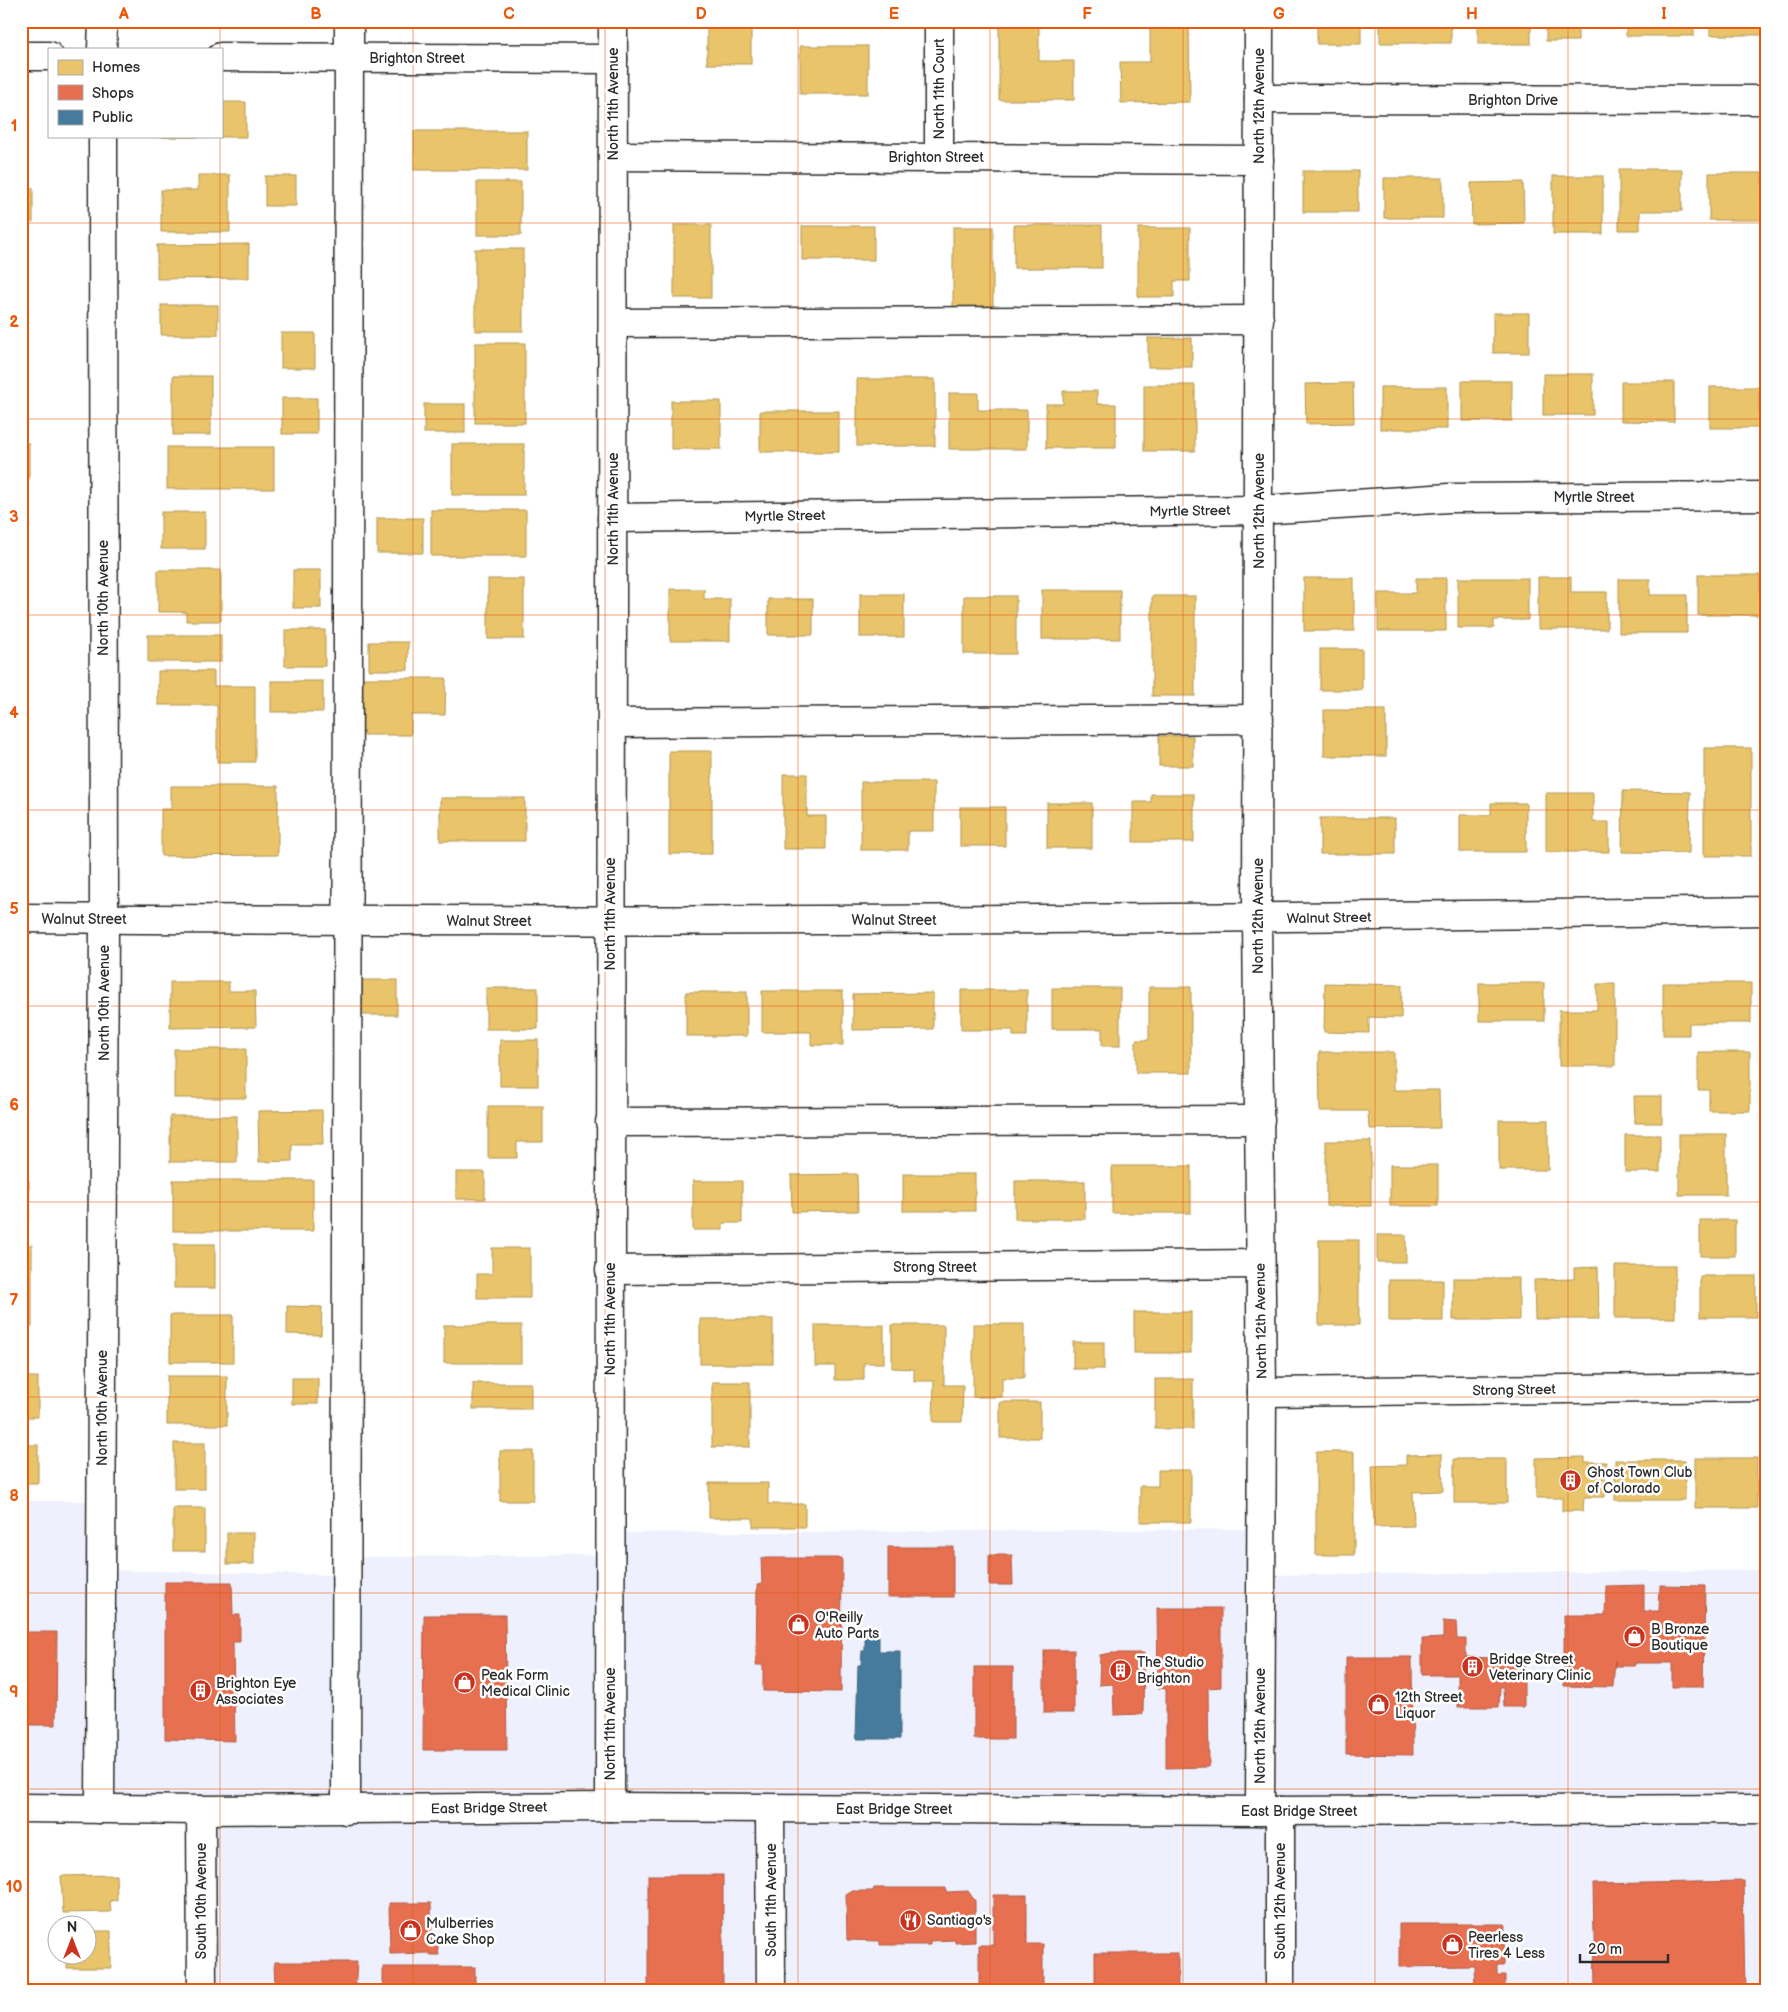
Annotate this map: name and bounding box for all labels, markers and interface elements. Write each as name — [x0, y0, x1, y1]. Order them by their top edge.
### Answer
text: A — [118, 5, 129, 24]
text: B — [310, 5, 322, 24]
text: C — [503, 5, 515, 24]
text: D — [695, 5, 707, 24]
text: E — [889, 5, 899, 24]
text: F — [1082, 5, 1092, 24]
text: G — [1273, 5, 1285, 24]
text: H — [1466, 5, 1478, 24]
text: I — [1661, 5, 1667, 24]
street label: North 11th Court — [931, 38, 948, 140]
street label: North 11th Avenue — [605, 47, 622, 161]
legend — [48, 48, 222, 138]
street label: North 12th Avenue — [1251, 48, 1268, 164]
street label: Brighton Street — [369, 50, 465, 67]
text: Homes — [92, 58, 141, 77]
text: Shops — [92, 84, 135, 103]
street label: Brighton Drive — [1468, 92, 1558, 109]
text: Public — [92, 108, 133, 127]
text: 1 — [11, 117, 17, 136]
street label: Brighton Street — [888, 149, 984, 166]
text: 2 — [9, 313, 19, 332]
street label: North 11th Avenue — [605, 452, 622, 566]
street label: North 12th Avenue — [1251, 453, 1268, 569]
street label: Myrtle Street — [1553, 489, 1635, 506]
street label: Myrtle Street — [1149, 502, 1231, 520]
street label: Myrtle Street — [744, 507, 826, 525]
text: 3 — [9, 508, 19, 527]
street label: North 10th Avenue — [95, 540, 112, 656]
text: 4 — [9, 704, 19, 723]
street label: North 11th Avenue — [602, 857, 619, 971]
street label: North 12th Avenue — [1250, 858, 1267, 974]
text: 5 — [9, 900, 19, 919]
street label: Walnut Street — [1286, 909, 1372, 927]
street label: Walnut Street — [42, 911, 127, 928]
street label: Walnut Street — [852, 912, 937, 929]
street label: Walnut Street — [447, 913, 532, 930]
street label: North 10th Avenue — [96, 945, 113, 1061]
text: 6 — [9, 1096, 19, 1115]
street label: Strong Street — [893, 1259, 977, 1276]
street label: North 11th Avenue — [602, 1262, 619, 1376]
street label: North 12th Avenue — [1251, 1263, 1271, 1379]
text: 7 — [10, 1291, 19, 1310]
street label: North 10th Avenue — [94, 1350, 111, 1466]
street label: Strong Street — [1472, 1381, 1557, 1399]
place label: Ghost Town Club of Colorado — [1587, 1464, 1693, 1497]
building icon: Ghost Town Club of Colorado — [1559, 1468, 1583, 1492]
text: 8 — [9, 1487, 19, 1506]
place label: O'Reilly Auto Parts — [815, 1609, 879, 1642]
shop icon: O'Reilly Auto Parts — [787, 1613, 811, 1637]
place label: B Bronze Boutique — [1651, 1621, 1709, 1654]
shop icon: B Bronze Boutique — [1623, 1625, 1647, 1649]
place label: Bridge Street Veterinary Clinic — [1489, 1651, 1591, 1684]
place label: The Studio Brighton — [1137, 1654, 1204, 1687]
building icon: Bridge Street Veterinary Clinic — [1461, 1655, 1485, 1679]
building icon: The Studio Brighton — [1109, 1658, 1133, 1682]
place label: Peak Form Medical Clinic — [481, 1667, 570, 1700]
street label: North 11th Avenue — [602, 1667, 619, 1781]
street label: North 12th Avenue — [1252, 1668, 1269, 1784]
shop icon: Peak Form Medical Clinic — [453, 1671, 477, 1695]
place label: Brighton Eye Associates — [216, 1675, 296, 1708]
building icon: Brighton Eye Associates — [188, 1679, 212, 1703]
text: 9 — [9, 1683, 19, 1702]
place label: 12th Street Liquor — [1395, 1689, 1463, 1722]
shop icon: 12th Street Liquor — [1367, 1693, 1391, 1717]
street label: East Bridge Street — [431, 1798, 548, 1818]
street label: East Bridge Street — [836, 1801, 953, 1818]
street label: East Bridge Street — [1241, 1803, 1358, 1820]
street label: South 10th Avenue — [193, 1843, 210, 1959]
street label: South 11th Avenue — [763, 1843, 780, 1957]
street label: South 12th Avenue — [1272, 1843, 1289, 1959]
text: 10 — [6, 1878, 22, 1897]
restaurant icon: Santiago's — [899, 1908, 923, 1932]
place label: Santiago's — [927, 1912, 992, 1929]
north arrow — [48, 1914, 98, 1964]
place label: Mulberries Cake Shop — [426, 1915, 495, 1948]
text: N — [67, 1919, 77, 1936]
shop icon: Mulberries Cake Shop — [398, 1919, 422, 1943]
place label: Peerless Tires 4 Less — [1468, 1929, 1545, 1962]
scale bar — [1580, 1932, 1668, 1964]
shop icon: Peerless Tires 4 Less — [1440, 1933, 1464, 1957]
text: 20 m — [1588, 1940, 1622, 1959]

